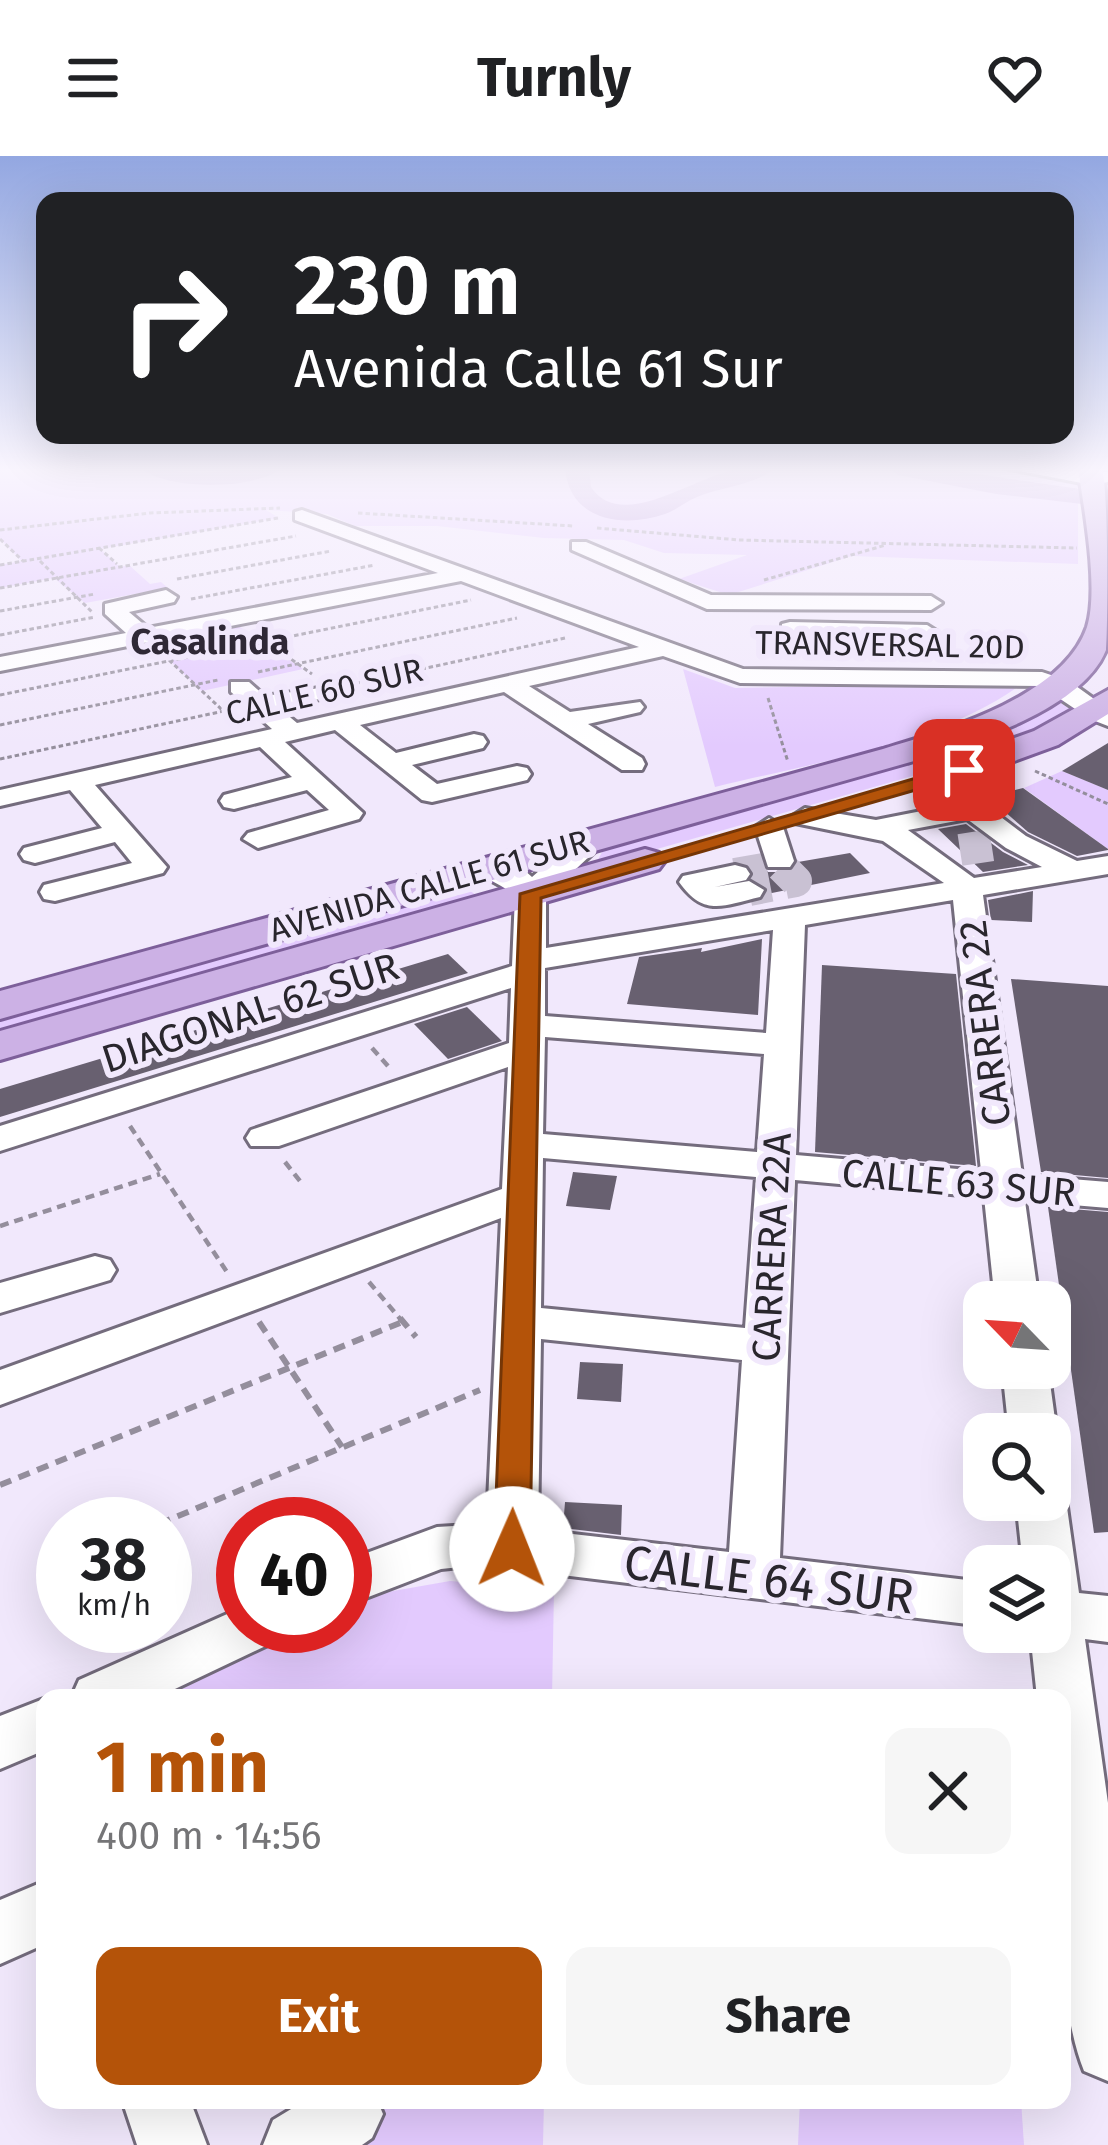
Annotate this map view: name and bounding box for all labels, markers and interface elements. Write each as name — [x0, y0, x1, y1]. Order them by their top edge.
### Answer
icon: menu — [60, 45, 126, 111]
icon: heart — [982, 45, 1048, 111]
text: Turnly — [477, 46, 631, 110]
text: 230 m — [294, 235, 521, 336]
icon: right — [96, 240, 252, 396]
text: Avenida Calle 61 Sur — [294, 337, 783, 401]
district label: Casalinda — [130, 620, 290, 664]
street label: TRANSVERSAL 20D — [755, 623, 1025, 667]
street label: CALLE 60 SUR — [222, 650, 427, 734]
pin — [913, 719, 1015, 821]
icon: arrive — [931, 737, 997, 803]
street label: AVENIDA CALLE 61 SUR — [265, 821, 594, 951]
street label: CARRERA 22 — [950, 917, 1020, 1128]
street label: DIAGONAL 62 SUR — [96, 943, 405, 1083]
street label: CARRERA 22A — [743, 1131, 801, 1363]
street label: CALLE 63 SUR — [840, 1150, 1078, 1216]
north arrow — [963, 1281, 1071, 1389]
map controls — [963, 1281, 1071, 1653]
button: search — [963, 1413, 1071, 1521]
position arrow — [449, 1486, 575, 1612]
speed limit sign: 40 — [216, 1497, 372, 1653]
text: 38 — [81, 1524, 147, 1596]
street label: CALLE 64 SUR — [621, 1533, 917, 1627]
button: layers — [963, 1545, 1071, 1653]
text: km/h — [77, 1587, 151, 1623]
text: 1 min — [96, 1725, 269, 1811]
button: close — [885, 1728, 1011, 1854]
text: 400 m · 14:56 — [96, 1813, 322, 1859]
button: Exit — [96, 1947, 542, 2085]
button: Share — [566, 1947, 1011, 2085]

